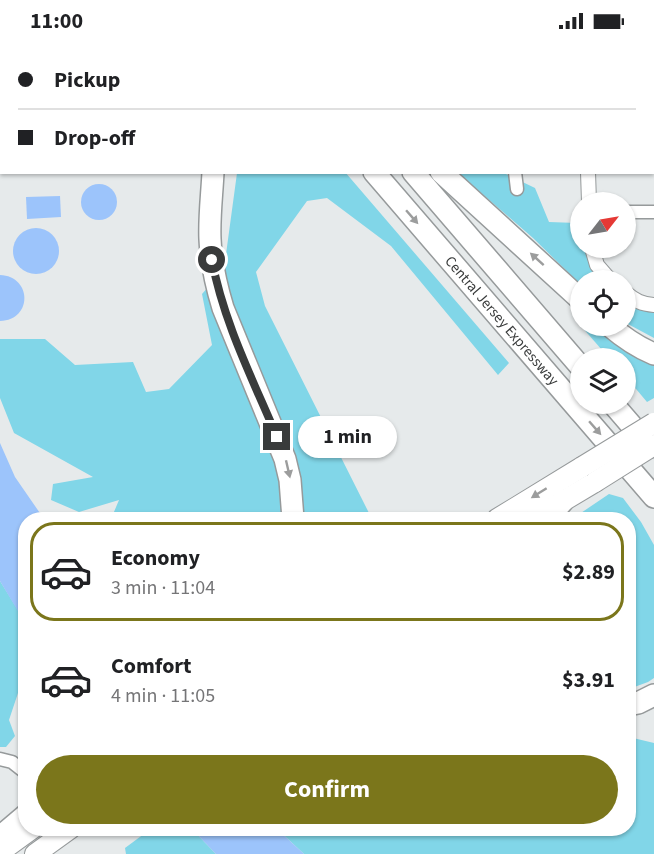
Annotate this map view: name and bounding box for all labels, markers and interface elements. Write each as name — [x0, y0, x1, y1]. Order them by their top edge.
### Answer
text: 11:00 — [30, 5, 83, 37]
text: Pickup — [54, 64, 120, 96]
text: Drop-off — [54, 122, 135, 154]
north arrow — [570, 192, 636, 258]
map controls — [570, 192, 636, 414]
one-way arrow — [405, 209, 418, 224]
route start — [198, 246, 225, 273]
street label: Central Jersey Expressway — [440, 251, 563, 390]
one-way arrow — [530, 253, 545, 266]
button: locate — [570, 270, 636, 336]
button: layers — [570, 348, 636, 414]
callout: 1 min — [298, 416, 397, 458]
one-way arrow — [588, 420, 601, 435]
route end — [263, 423, 290, 450]
text: 1 min — [323, 423, 372, 451]
one-way arrow — [283, 459, 293, 478]
one-way arrow — [531, 487, 547, 498]
text: Economy — [111, 542, 200, 574]
icon: car — [39, 545, 93, 599]
text: $2.89 — [562, 556, 615, 588]
text: 3 min · 11:04 — [111, 574, 215, 602]
text: Comfort — [111, 650, 192, 682]
icon: car — [39, 653, 93, 707]
text: $3.91 — [562, 664, 615, 696]
text: 4 min · 11:05 — [111, 682, 215, 710]
button: Confirm — [36, 755, 618, 824]

